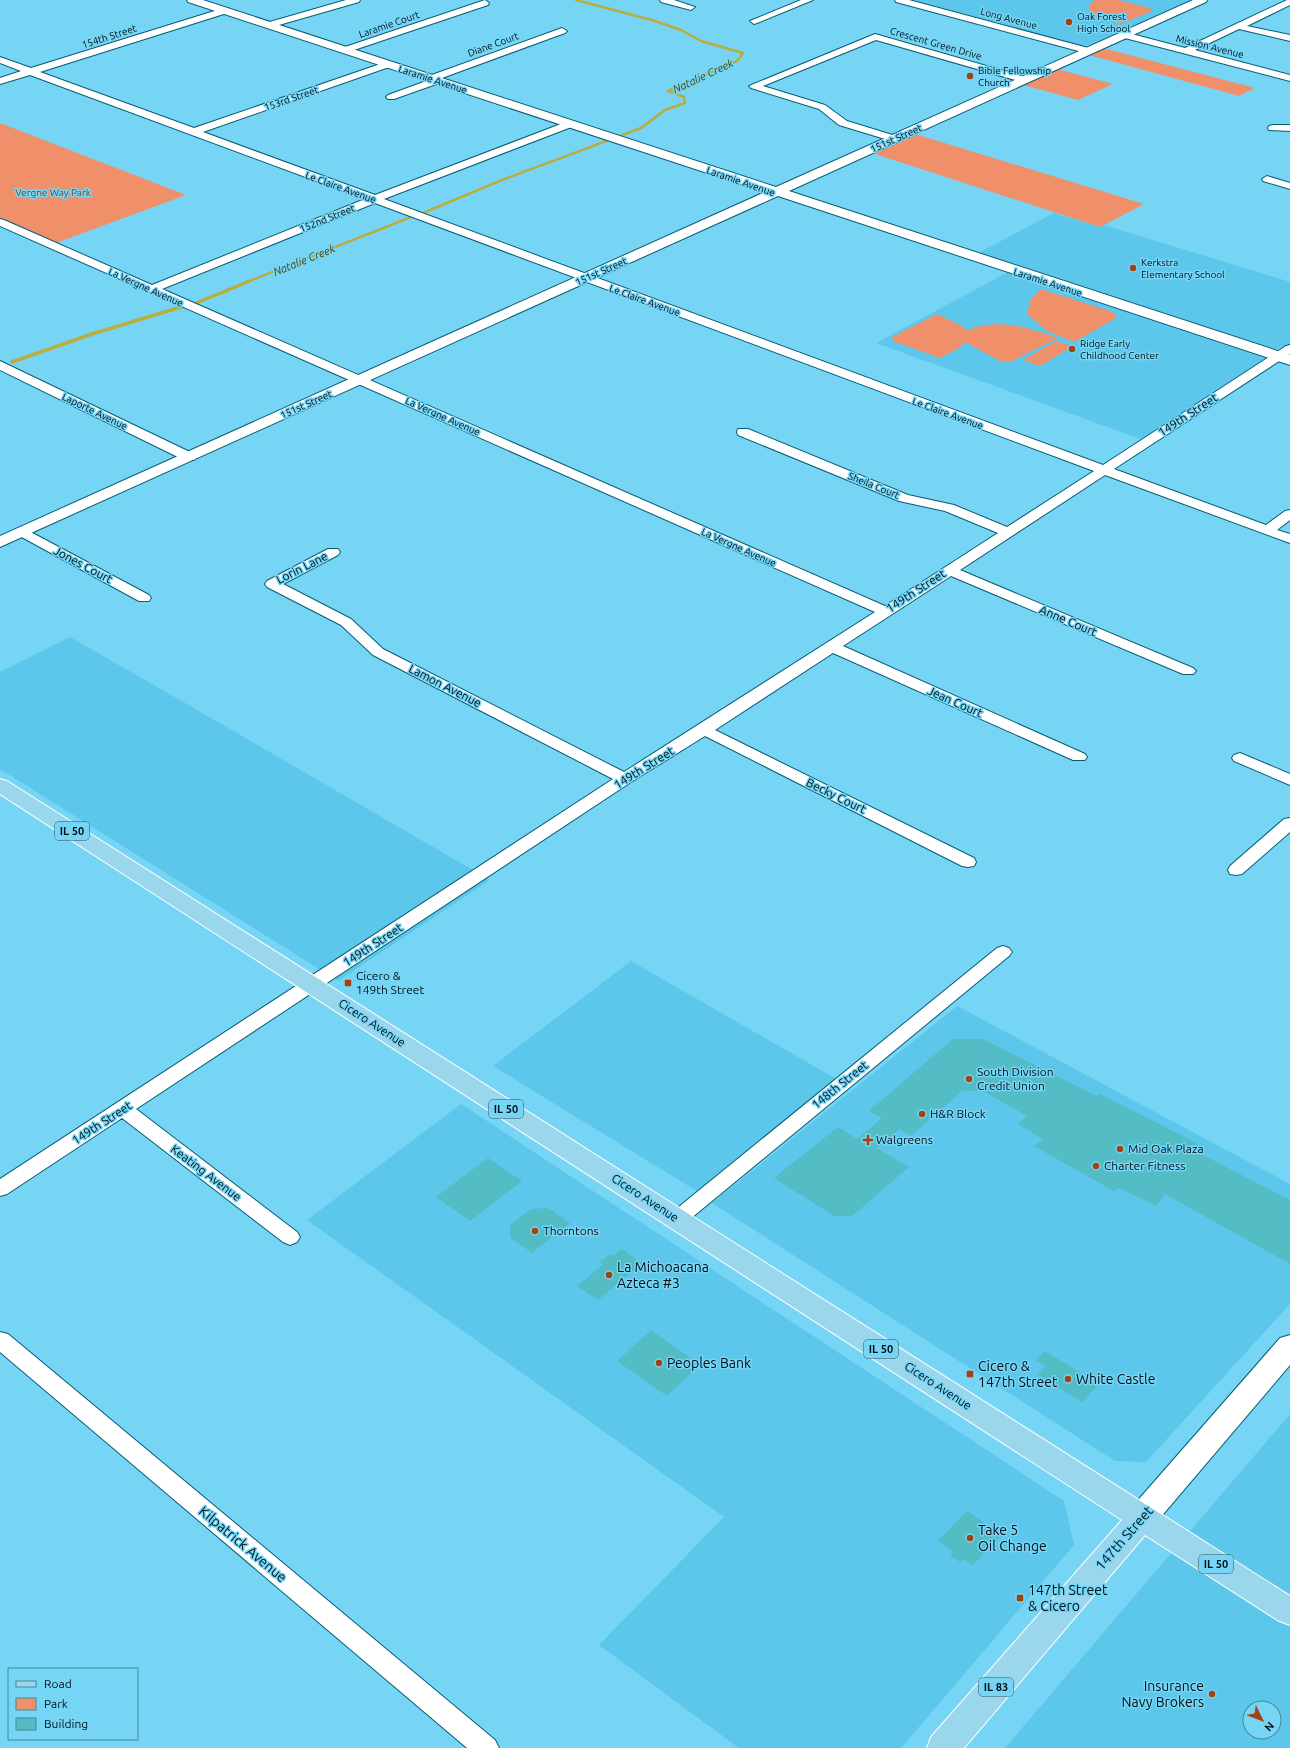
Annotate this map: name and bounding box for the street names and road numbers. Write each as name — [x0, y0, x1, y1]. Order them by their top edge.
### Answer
street label: Long Avenue — [979, 6, 1038, 31]
street label: Laramie Court — [357, 9, 421, 40]
street label: 154th Street — [80, 22, 138, 50]
street label: Crescent Green Drive — [889, 25, 983, 62]
street label: Diane Court — [466, 30, 520, 59]
street label: Mission Avenue — [1175, 33, 1245, 60]
street label: Laramie Avenue — [397, 63, 469, 96]
street label: 153rd Street — [263, 84, 320, 113]
street label: 151st Street — [869, 122, 924, 155]
street label: Laramie Avenue — [705, 165, 777, 198]
street label: Le Claire Avenue — [304, 170, 378, 205]
street label: 152nd Street — [298, 202, 357, 235]
street label: 151st Street — [574, 255, 629, 288]
street label: La Vergne Avenue — [107, 266, 185, 309]
street label: Laramie Avenue — [1012, 266, 1084, 299]
street label: Le Claire Avenue — [608, 283, 682, 318]
street label: 151st Street — [279, 388, 334, 421]
street label: 149th Street — [1156, 390, 1220, 439]
street label: Laporte Avenue — [60, 391, 129, 432]
street label: La Vergne Avenue — [404, 395, 482, 438]
street label: Le Claire Avenue — [911, 396, 985, 431]
street label: Sheila Court — [847, 470, 901, 501]
street label: La Vergne Avenue — [700, 526, 778, 569]
street label: Jones Court — [52, 544, 115, 586]
street label: Lorin Lane — [274, 549, 330, 586]
street label: 149th Street — [884, 566, 948, 615]
street label: Anne Court — [1037, 603, 1099, 639]
street label: Lamon Avenue — [407, 662, 484, 709]
street label: Jean Court — [926, 684, 985, 720]
street label: 149th Street — [611, 744, 676, 791]
street label: Becky Court — [804, 775, 868, 816]
road number: IL 50 — [55, 822, 89, 840]
street label: 149th Street — [341, 920, 405, 969]
street label: Cicero Avenue — [336, 996, 408, 1049]
street label: 148th Street — [809, 1058, 870, 1111]
street label: 149th Street — [70, 1098, 134, 1147]
road number: IL 50 — [489, 1100, 523, 1118]
street label: Keating Avenue — [169, 1142, 244, 1203]
street label: Cicero Avenue — [609, 1171, 681, 1224]
road number: IL 50 — [864, 1340, 898, 1358]
street label: Cicero Avenue — [902, 1359, 974, 1412]
street label: 147th Street — [1092, 1502, 1156, 1573]
street label: Kilpatrick Avenue — [196, 1503, 290, 1585]
road number: IL 50 — [1199, 1555, 1233, 1573]
road number: IL 83 — [979, 1678, 1013, 1696]

